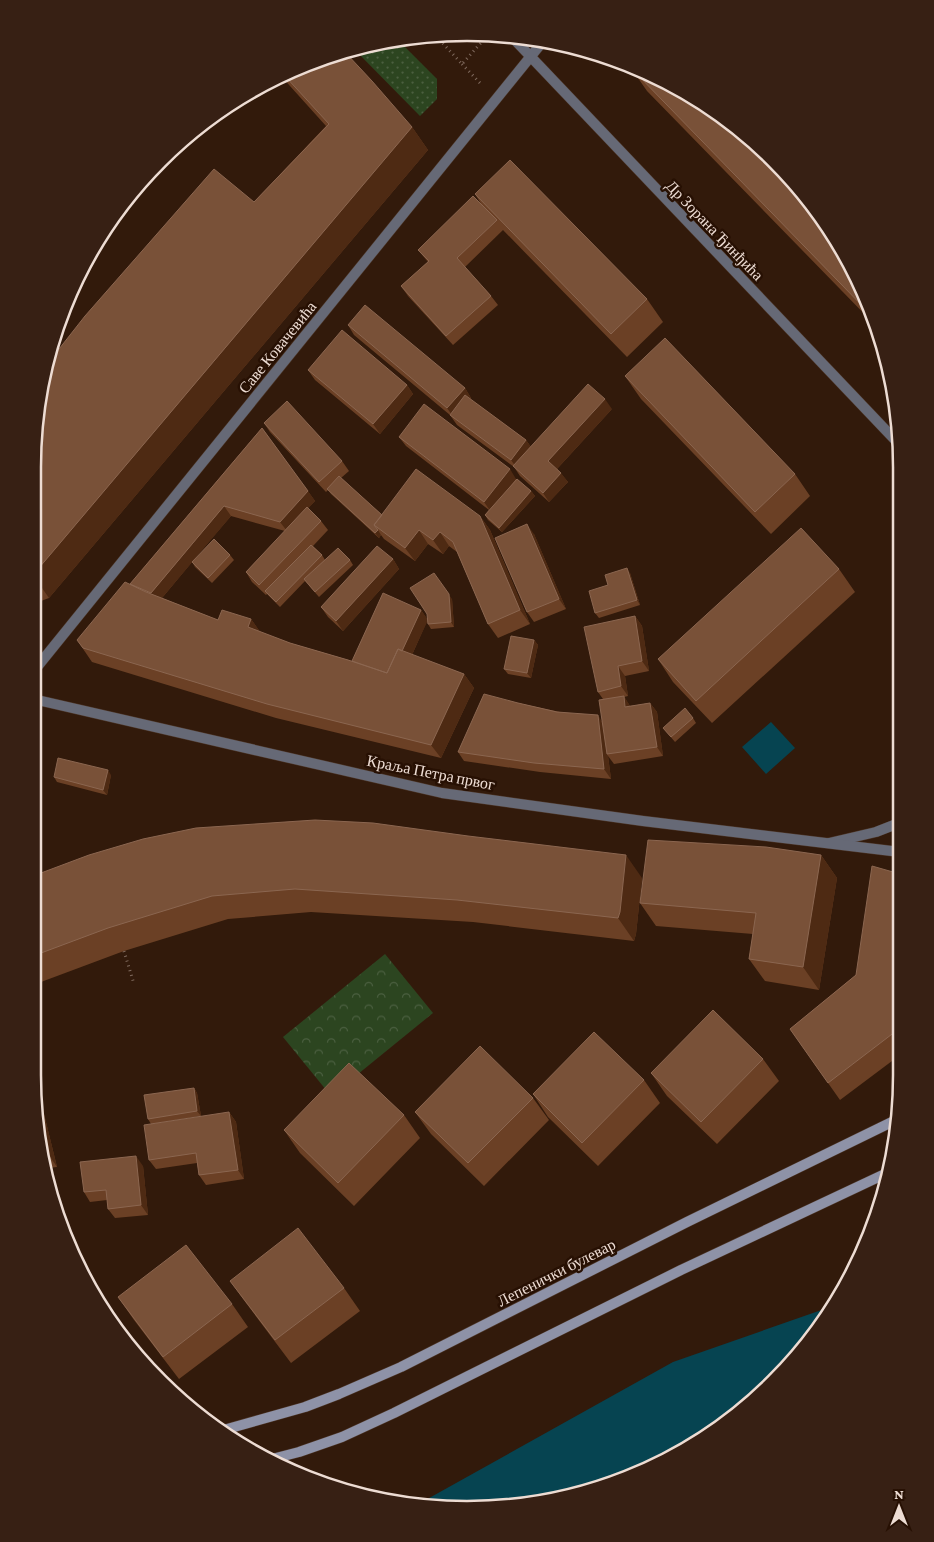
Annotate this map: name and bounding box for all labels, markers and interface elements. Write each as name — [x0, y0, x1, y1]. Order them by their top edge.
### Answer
street label: Др Зорана Ђинђића — [662, 177, 767, 285]
street label: Саве Ковачевића — [235, 298, 320, 397]
street label: Краља Петра првог — [365, 752, 497, 794]
street label: Лепенички булевар — [494, 1235, 619, 1311]
north arrow — [874, 1482, 924, 1532]
text: N — [894, 1486, 904, 1502]

